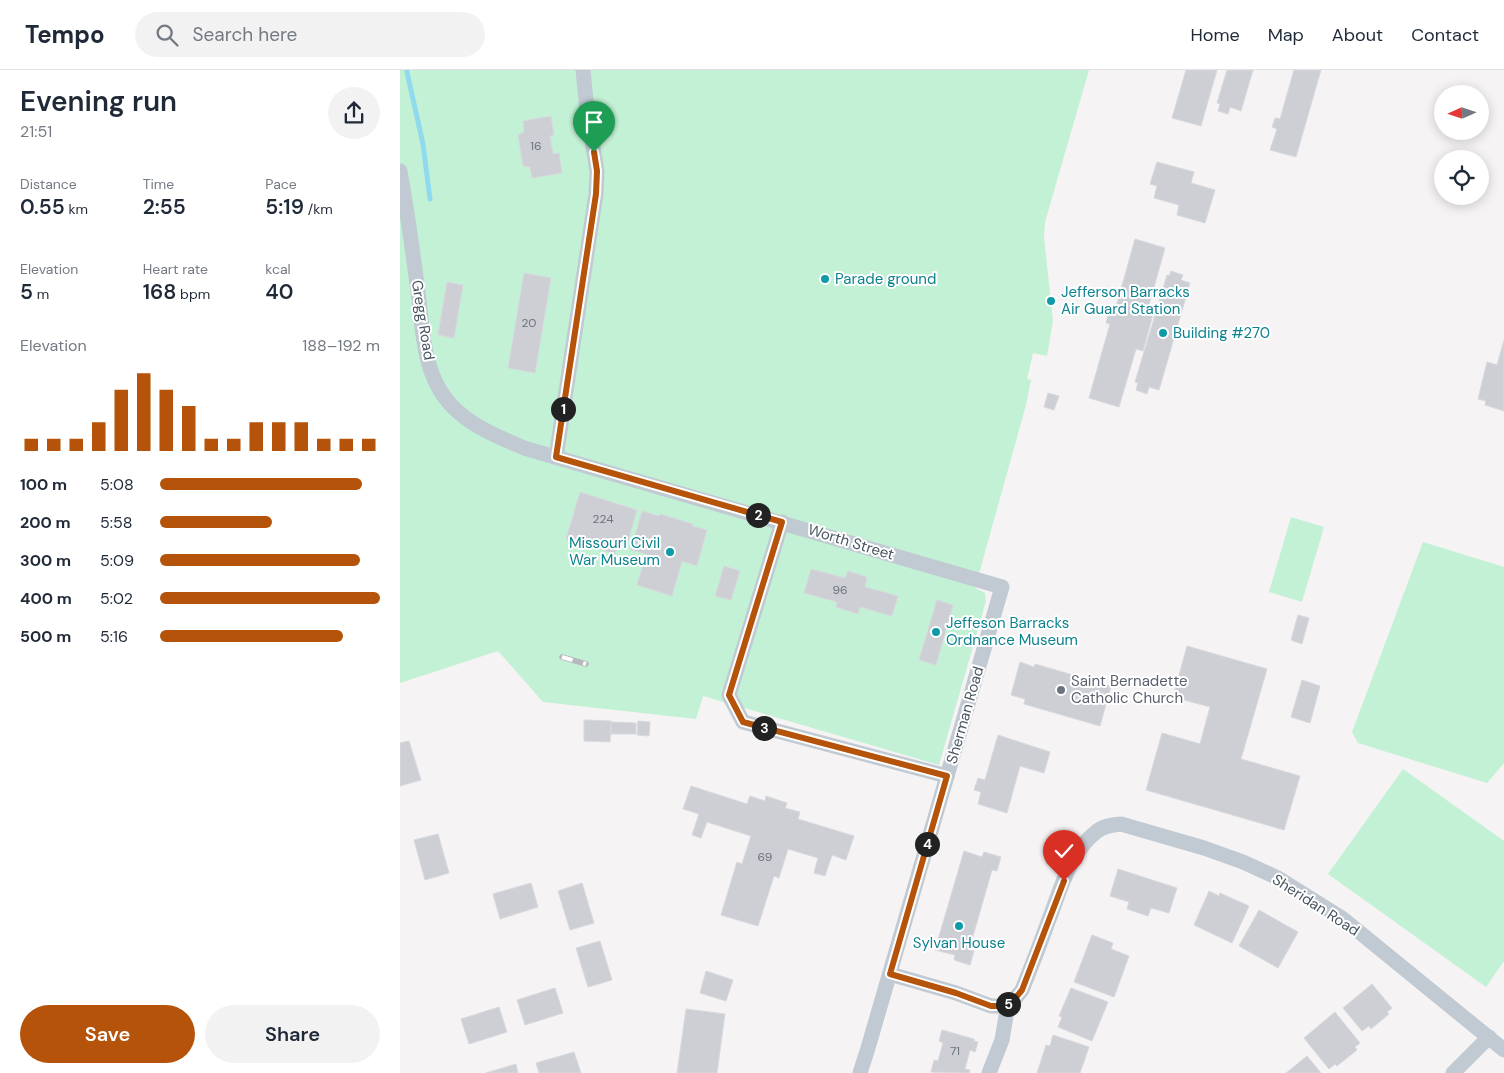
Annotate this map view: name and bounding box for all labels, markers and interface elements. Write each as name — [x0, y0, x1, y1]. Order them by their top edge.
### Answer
search box — [135, 12, 485, 57]
text: Tempo — [25, 19, 105, 50]
icon: search — [153, 21, 181, 49]
text: Search here — [193, 22, 297, 47]
text: Home — [1190, 23, 1240, 47]
text: Map — [1268, 23, 1304, 47]
text: About — [1332, 23, 1383, 47]
text: Contact — [1411, 23, 1479, 47]
text: Evening run — [20, 83, 177, 120]
north arrow — [1434, 85, 1489, 140]
map controls — [1434, 85, 1489, 205]
button: share — [328, 87, 380, 139]
pin — [573, 101, 615, 152]
icon: arrive — [580, 108, 608, 136]
text: 21:51 — [20, 121, 52, 142]
house number: 16 — [530, 138, 542, 154]
button: locate — [1434, 150, 1489, 205]
text: Distance — [20, 175, 77, 193]
text: Time — [143, 175, 174, 193]
text: Pace — [265, 175, 297, 193]
text: 0.55 — [20, 193, 65, 221]
text: 2:55 — [143, 193, 186, 221]
text: 5:19 — [265, 193, 304, 221]
text: km — [65, 200, 88, 218]
text: /km — [304, 200, 333, 218]
text: Elevation — [20, 260, 78, 278]
text: Heart rate — [143, 260, 208, 278]
text: kcal — [265, 260, 291, 278]
place label: Parade ground — [835, 269, 936, 289]
marker: Parade ground — [819, 273, 831, 285]
text: 5 — [20, 278, 33, 306]
text: 168 — [143, 278, 176, 306]
text: 40 — [265, 278, 293, 306]
street label: Gregg Road — [407, 279, 439, 361]
place label: Jefferson Barracks Air Guard Station — [1061, 282, 1190, 319]
text: m — [33, 285, 49, 303]
text: bpm — [176, 285, 210, 303]
marker: Jefferson Barracks Air Guard Station — [1045, 295, 1057, 307]
house number: 20 — [521, 315, 537, 331]
place label: Building #270 — [1173, 323, 1270, 343]
marker: Building #270 — [1157, 327, 1169, 339]
text: Elevation — [20, 335, 87, 356]
text: 188–192 m — [302, 335, 380, 356]
pin: 1 — [550, 396, 576, 422]
text: 1 — [561, 400, 566, 418]
text: 100 m — [20, 474, 67, 495]
text: 5:08 — [100, 474, 134, 495]
pin: 2 — [746, 502, 770, 528]
text: 2 — [754, 506, 763, 524]
house number: 224 — [593, 511, 613, 527]
text: 200 m — [20, 512, 71, 533]
text: 5:58 — [100, 512, 132, 533]
street label: Worth Street — [805, 519, 897, 565]
place label: Missouri Civil War Museum — [569, 533, 660, 570]
marker: Missouri Civil War Museum — [664, 546, 676, 558]
text: 300 m — [20, 550, 71, 571]
text: 5:09 — [100, 550, 134, 571]
house number: 96 — [832, 582, 848, 598]
text: 400 m — [20, 588, 72, 609]
text: 5:02 — [100, 588, 133, 609]
place label: Jeffeson Barracks Ordnance Museum — [946, 613, 1078, 650]
text: 500 m — [20, 626, 71, 647]
text: 5:16 — [100, 626, 128, 647]
marker: Jeffeson Barracks Ordnance Museum — [930, 626, 942, 638]
street label: Sherman Road — [942, 664, 988, 766]
place label: Saint Bernadette Catholic Church — [1071, 671, 1188, 708]
marker: Saint Bernadette Catholic Church — [1055, 684, 1067, 696]
pin: 3 — [752, 716, 776, 740]
text: 3 — [760, 719, 769, 737]
pin — [1043, 830, 1085, 881]
pin: 4 — [914, 832, 940, 856]
text: 4 — [923, 835, 932, 853]
icon: check — [1050, 837, 1078, 865]
house number: 69 — [758, 849, 772, 865]
street label: Sheridan Road — [1269, 869, 1363, 941]
marker: Sylvan House — [953, 920, 965, 932]
place label: Sylvan House — [913, 933, 1005, 953]
pin: 5 — [996, 992, 1020, 1016]
text: 5 — [1004, 995, 1013, 1013]
button: Save — [20, 1005, 195, 1063]
button: Share — [205, 1005, 380, 1063]
house number: 71 — [950, 1043, 960, 1059]

